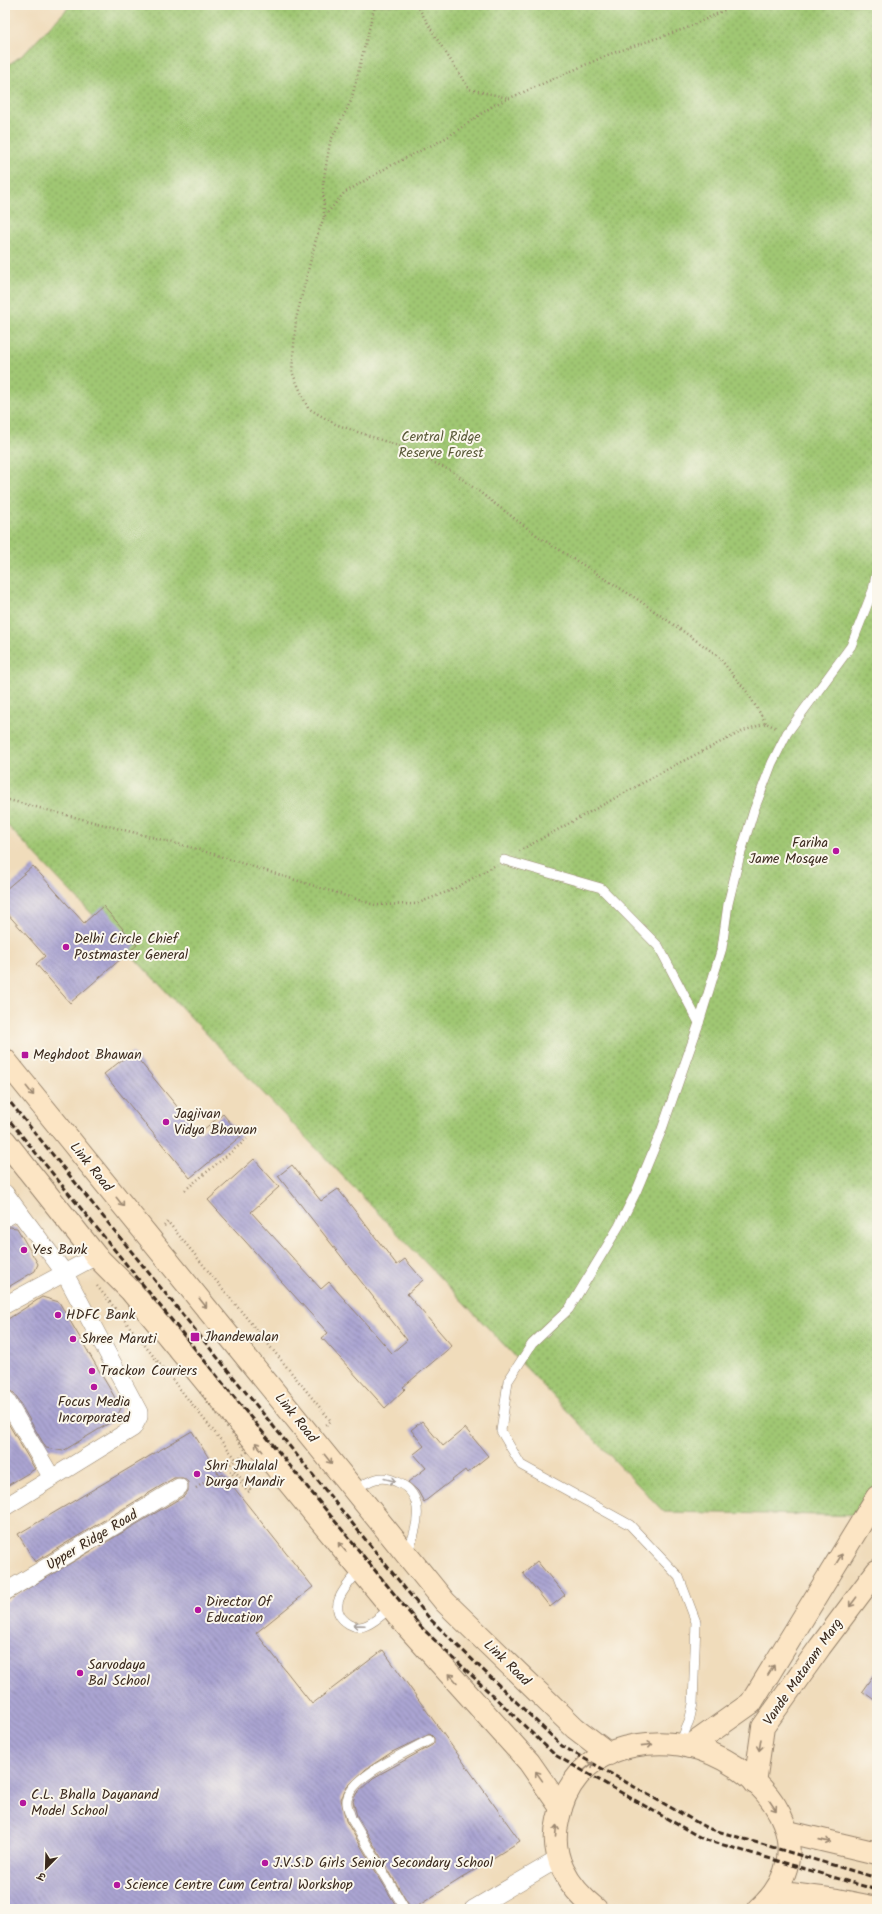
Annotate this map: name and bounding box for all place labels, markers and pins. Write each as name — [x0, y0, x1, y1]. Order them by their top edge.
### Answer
place label: Fariha Jame Mosque — [749, 832, 829, 870]
marker: Fariha Jame Mosque — [831, 846, 841, 856]
place label: Delhi Circle Chief Postmaster General — [74, 928, 189, 966]
marker: Delhi Circle Chief Postmaster General — [61, 942, 71, 952]
place label: Meghdoot Bhawan — [33, 1044, 142, 1066]
marker: Meghdoot Bhawan — [20, 1050, 30, 1060]
place label: Jagjivan Vidya Bhawan — [174, 1103, 257, 1141]
marker: Jagjivan Vidya Bhawan — [161, 1117, 171, 1127]
place label: Yes Bank — [32, 1239, 88, 1261]
marker: Yes Bank — [19, 1245, 29, 1255]
place label: HDFC Bank — [66, 1304, 136, 1326]
marker: HDFC Bank — [53, 1310, 63, 1320]
place label: Jhandewalan — [204, 1326, 279, 1348]
place label: Shree Maruti — [81, 1328, 157, 1350]
marker: Jhandewalan — [189, 1331, 201, 1343]
marker: Shree Maruti — [68, 1334, 78, 1344]
place label: Trackon Couriers — [100, 1360, 197, 1382]
marker: Trackon Couriers — [87, 1366, 97, 1376]
marker: Focus Media Incorporated — [89, 1382, 99, 1392]
place label: Focus Media Incorporated — [58, 1391, 131, 1429]
place label: Shri Jhulalal Durga Mandir — [205, 1455, 286, 1493]
marker: Shri Jhulalal Durga Mandir — [192, 1469, 202, 1479]
place label: Director Of Education — [206, 1591, 273, 1629]
marker: Director Of Education — [193, 1605, 203, 1615]
place label: Sarvodaya Bal School — [88, 1654, 150, 1692]
marker: Sarvodaya Bal School — [75, 1668, 85, 1678]
place label: C.L. Bhalla Dayanand Model School — [31, 1784, 160, 1822]
marker: C.L. Bhalla Dayanand Model School — [18, 1798, 28, 1808]
place label: J.V.S.D Girls Senior Secondary School — [273, 1852, 494, 1874]
marker: J.V.S.D Girls Senior Secondary School — [260, 1858, 270, 1868]
place label: Science Centre Cum Central Workshop — [125, 1874, 353, 1896]
marker: Science Centre Cum Central Workshop — [112, 1880, 122, 1890]

